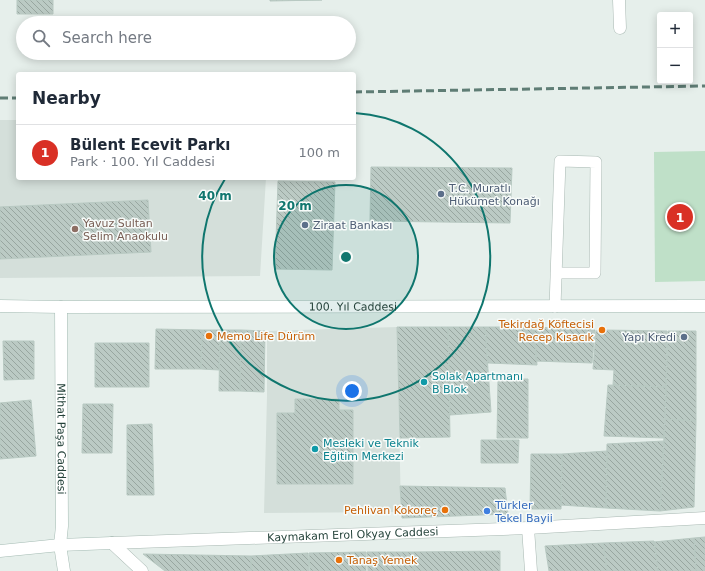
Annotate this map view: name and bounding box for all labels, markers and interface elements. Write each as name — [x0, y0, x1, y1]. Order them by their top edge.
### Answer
map controls — [657, 12, 693, 84]
button: + — [657, 12, 693, 48]
search box — [16, 16, 356, 60]
icon: search — [30, 27, 52, 49]
text: Search here — [62, 29, 152, 47]
button: − — [657, 48, 693, 84]
text: Nearby — [32, 88, 101, 108]
text: Bülent Ecevit Parkı — [70, 136, 230, 154]
text: 1 — [40, 145, 50, 160]
text: 100 m — [298, 145, 340, 160]
text: Park · 100. Yıl Caddesi — [70, 154, 215, 169]
place label: T.C. Muratlı Hükümet Konağı — [448, 182, 540, 208]
text: 40 m — [198, 189, 232, 203]
marker: T.C. Muratlı Hükümet Konağı — [436, 189, 446, 199]
text: 20 m — [278, 199, 312, 213]
pin: 1 — [667, 202, 693, 232]
place label: Yavuz Sultan Selim Anaokulu — [82, 217, 168, 243]
place label: Ziraat Bankası — [313, 219, 392, 232]
marker: Ziraat Bankası — [300, 220, 310, 230]
marker: Yavuz Sultan Selim Anaokulu — [70, 224, 80, 234]
centre of rings — [339, 250, 353, 264]
street label: 100. Yıl Caddesi — [309, 300, 397, 313]
place label: Tekirdağ Köftecisi Recep Kısacık — [497, 318, 595, 344]
marker: Tekirdağ Köftecisi Recep Kısacık — [597, 325, 607, 335]
place label: Memo Life Dürüm — [217, 330, 315, 343]
marker: Memo Life Dürüm — [204, 331, 214, 341]
place label: Yapı Kredi — [621, 331, 676, 344]
marker: Yapı Kredi — [679, 332, 689, 342]
place label: Solak Apartmanı B Blok — [432, 370, 523, 396]
marker: Solak Apartmanı B Blok — [419, 377, 429, 387]
your location — [342, 381, 362, 401]
street label: Mithat Paşa Caddesi — [55, 383, 68, 495]
place label: Mesleki ve Teknik Eğitim Merkezi — [323, 437, 420, 463]
marker: Mesleki ve Teknik Eğitim Merkezi — [310, 444, 320, 454]
place label: Türkler Tekel Bayii — [494, 499, 553, 525]
place label: Pehlivan Kokoreç — [344, 504, 437, 517]
marker: Pehlivan Kokoreç — [440, 505, 450, 515]
marker: Türkler Tekel Bayii — [482, 506, 492, 516]
street label: Kaymakam Erol Okyay Caddesi — [267, 525, 439, 544]
place label: Tanaş Yemek — [346, 554, 418, 567]
marker: Tanaş Yemek — [334, 555, 344, 565]

